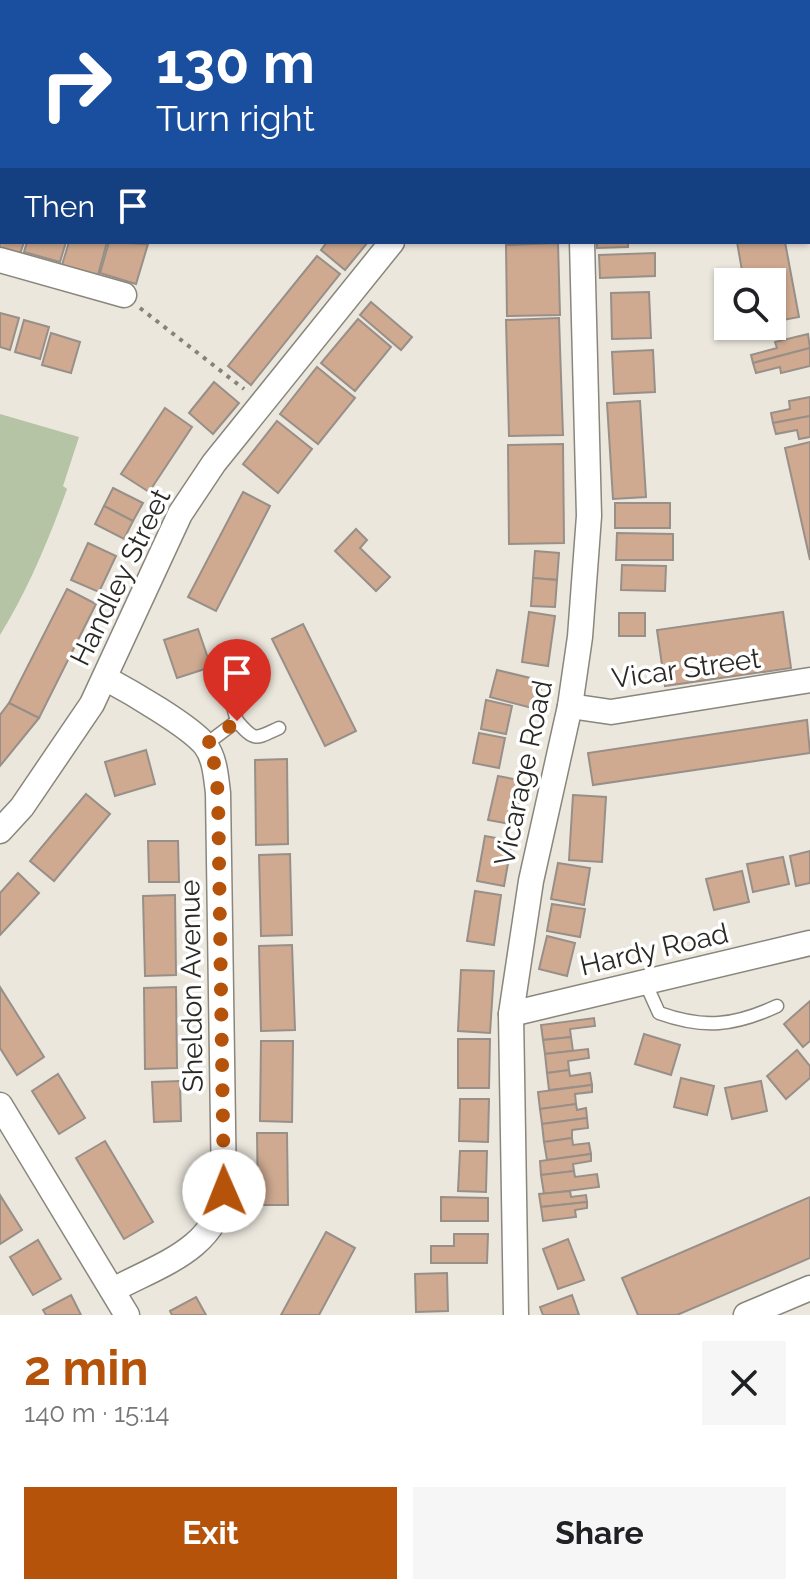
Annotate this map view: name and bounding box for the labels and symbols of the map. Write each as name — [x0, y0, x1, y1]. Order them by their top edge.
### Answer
street label: Handley Street — [63, 483, 178, 671]
pin — [203, 639, 271, 721]
street label: Vicar Street — [610, 642, 763, 695]
street label: Vicarage Road — [488, 677, 559, 869]
street label: Sheldon Avenue — [173, 880, 210, 1092]
street label: Hardy Road — [577, 916, 732, 983]
position arrow — [182, 1149, 266, 1233]

